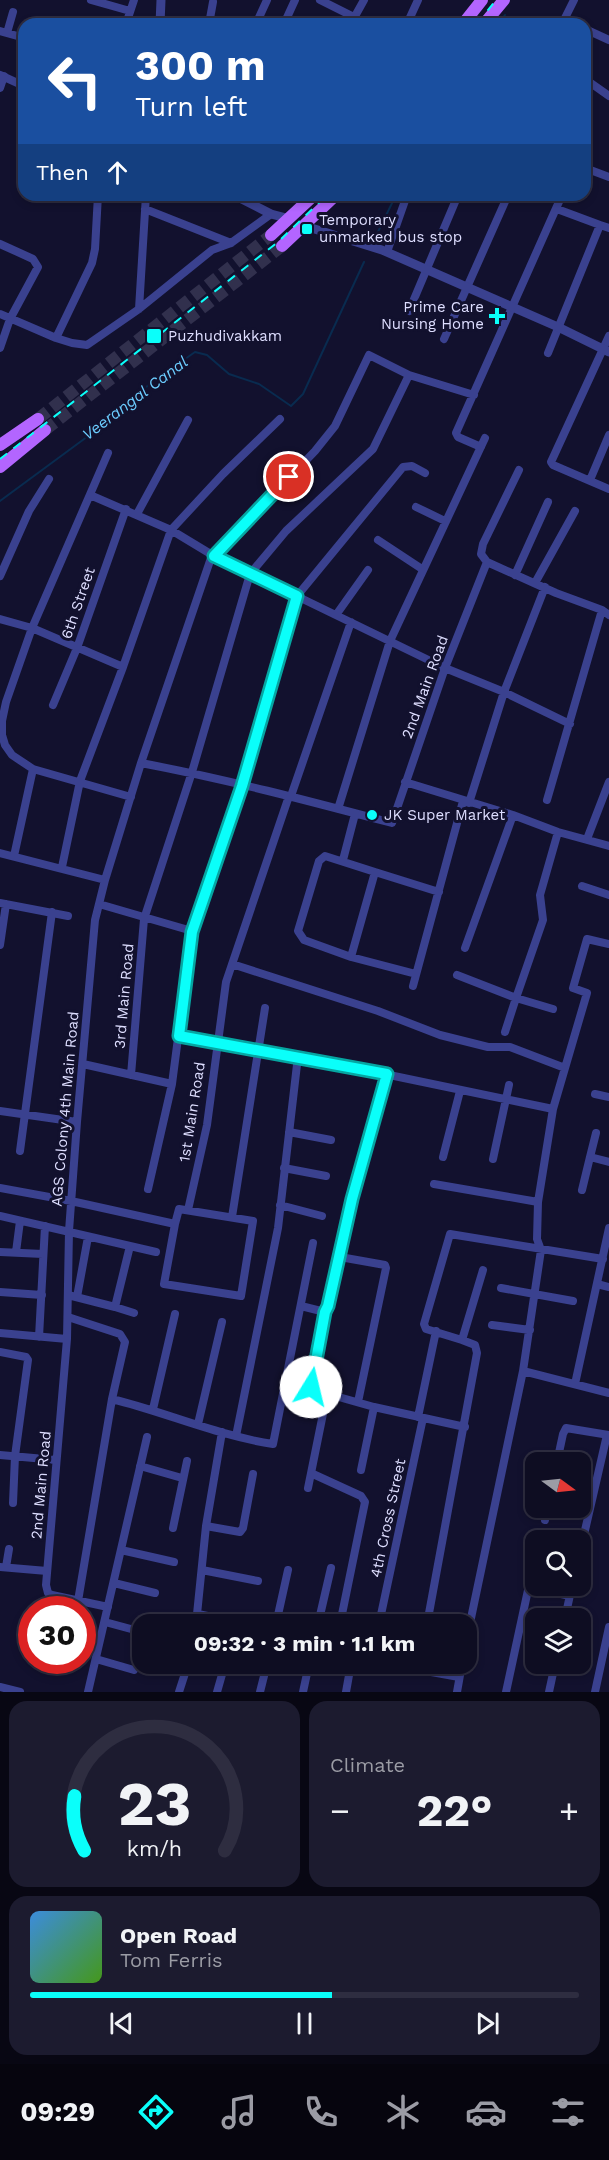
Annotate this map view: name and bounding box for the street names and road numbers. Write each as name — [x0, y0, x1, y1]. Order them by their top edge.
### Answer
street label: 6th Street — [57, 564, 99, 641]
street label: 2nd Main Road — [398, 633, 452, 741]
street label: 3rd Main Road — [110, 943, 138, 1049]
street label: AGS Colony 4th Main Road — [48, 1011, 82, 1207]
street label: 1st Main Road — [175, 1061, 209, 1163]
street label: 2nd Main Road — [27, 1430, 55, 1540]
street label: 4th Cross Street — [367, 1456, 410, 1579]

